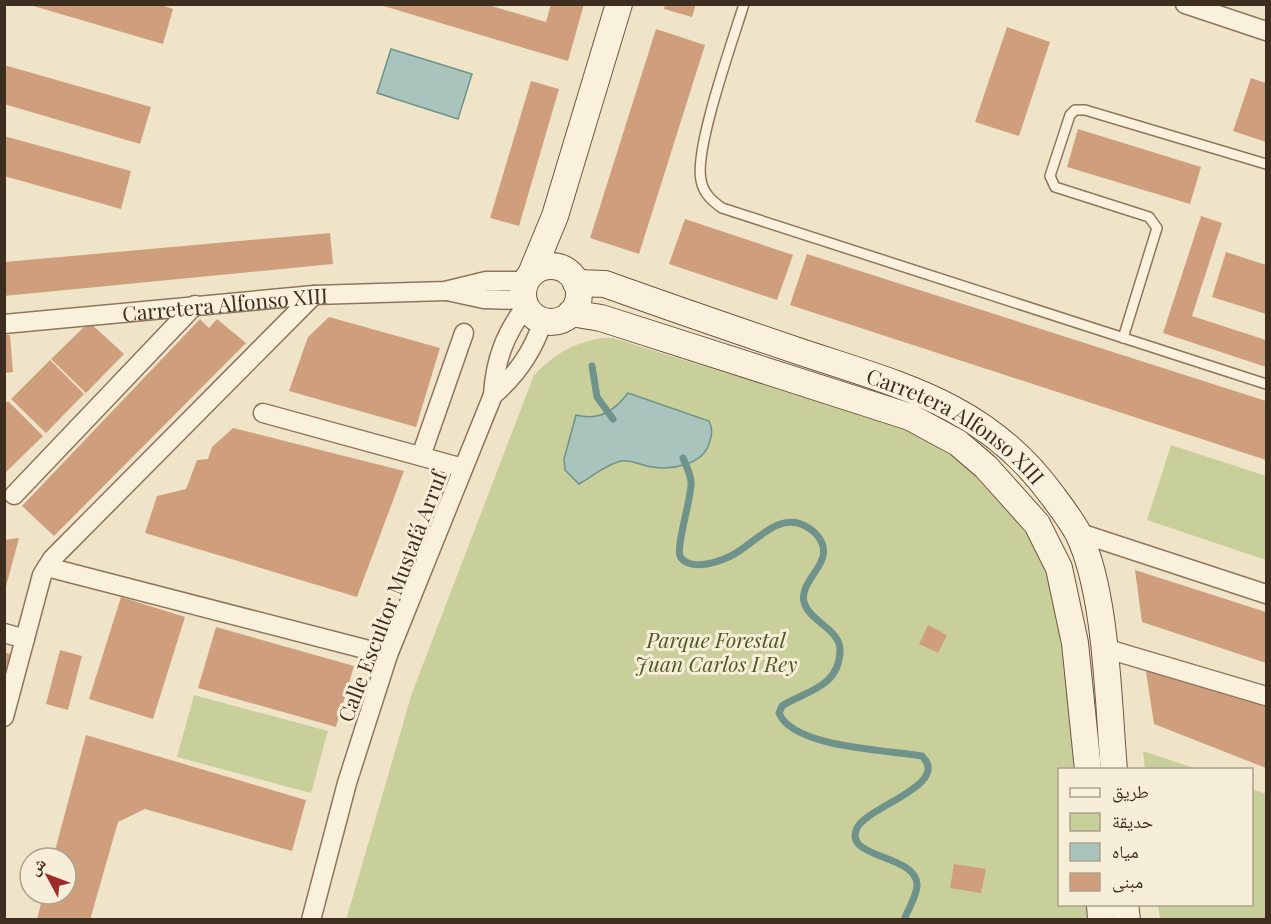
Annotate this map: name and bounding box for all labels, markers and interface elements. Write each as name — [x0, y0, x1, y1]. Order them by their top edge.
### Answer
street label: Carretera Alfonso XIII — [121, 281, 328, 327]
street label: Carretera Alfonso XIII — [863, 361, 1052, 490]
street label: Calle Escultor Mustafá Arruf — [330, 465, 453, 725]
park label: Parque Forestal Juan Carlos I Rey — [635, 625, 797, 677]
legend — [1058, 768, 1253, 906]
text: طريق — [1112, 779, 1149, 803]
text: حديقة — [1112, 809, 1153, 833]
text: مياه — [1112, 839, 1139, 863]
north arrow — [18, 846, 78, 906]
text: ش — [23, 853, 50, 879]
text: مبنى — [1112, 869, 1143, 893]

